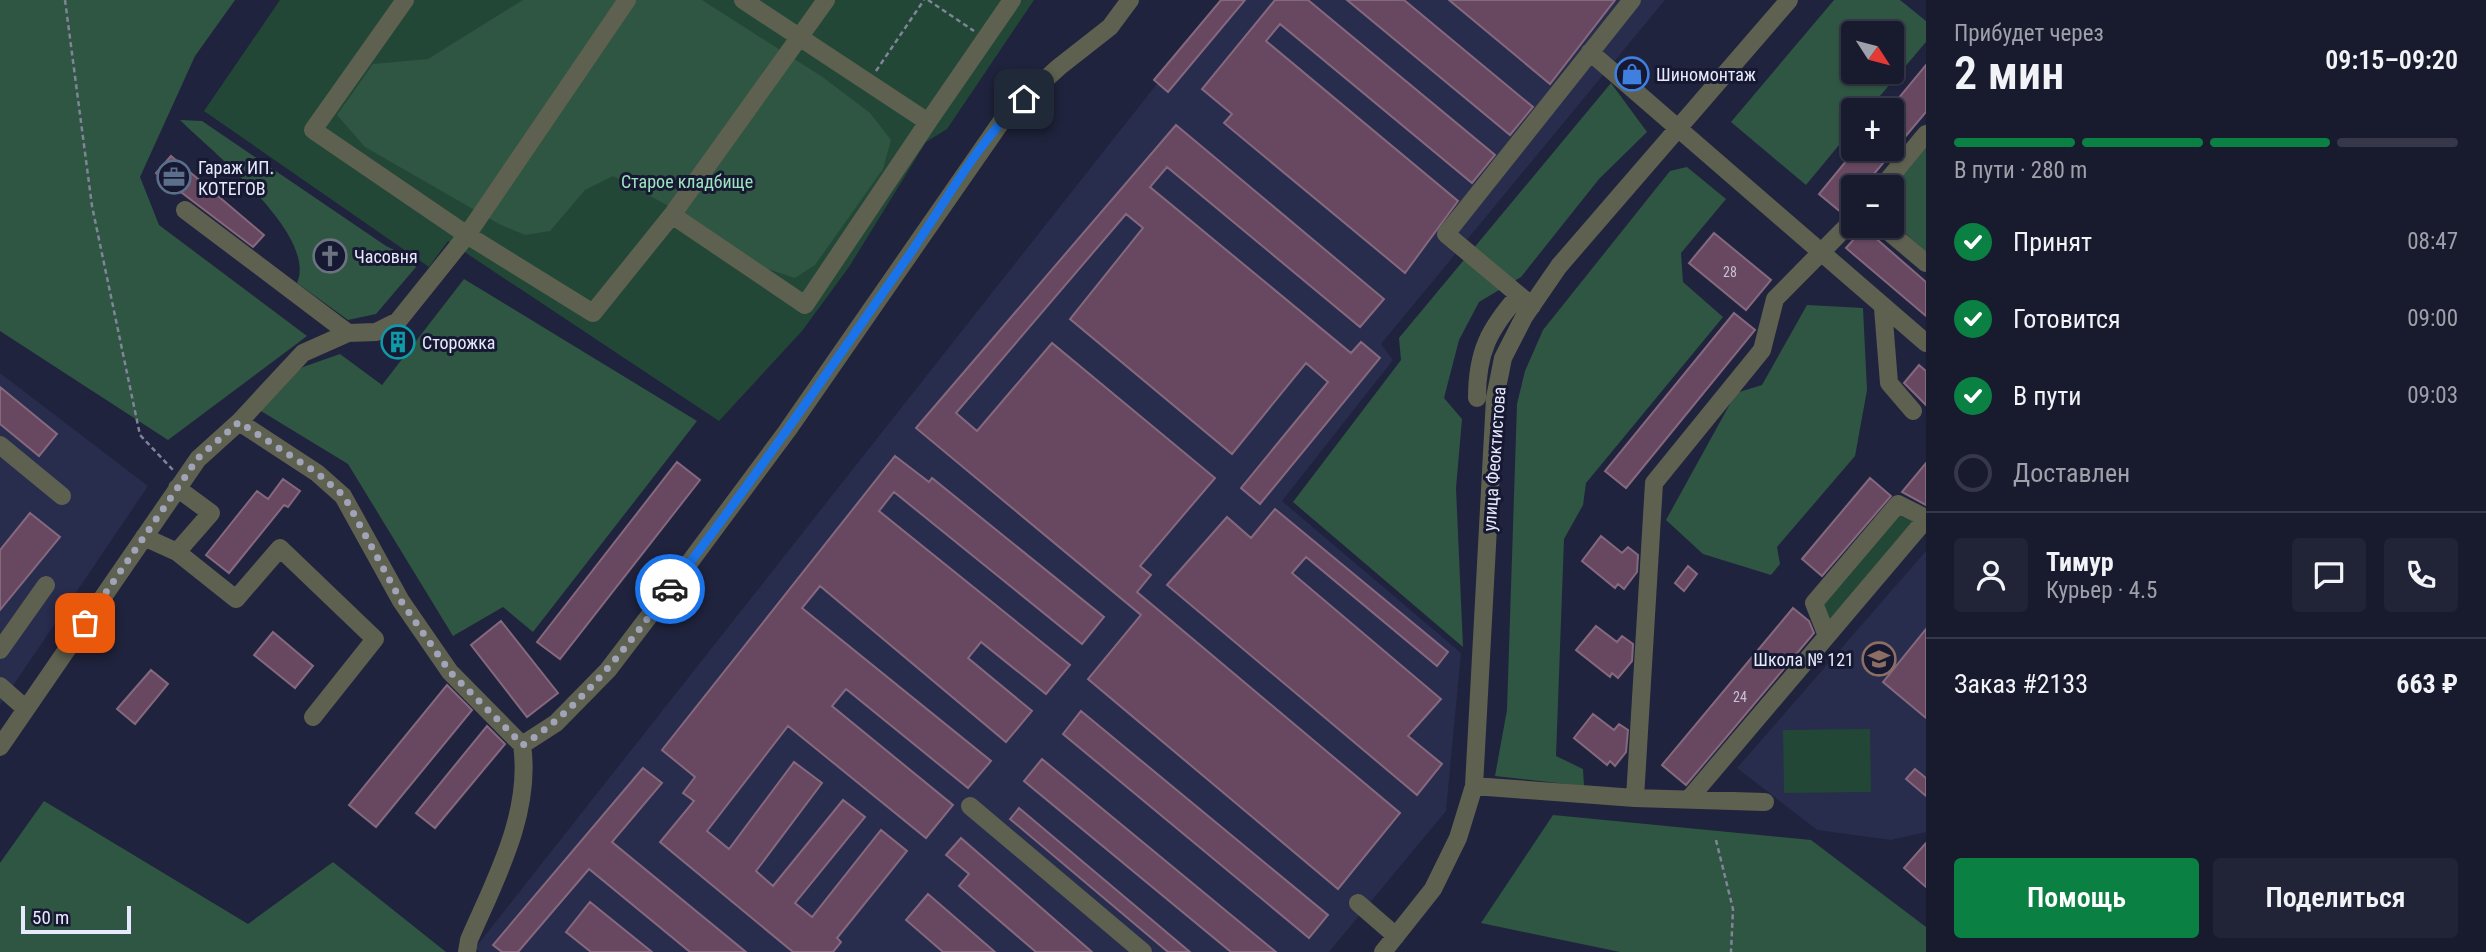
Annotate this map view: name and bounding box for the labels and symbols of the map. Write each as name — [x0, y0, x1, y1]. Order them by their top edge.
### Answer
north arrow — [1841, 21, 1904, 84]
shop icon: Шиномонтаж — [1613, 55, 1651, 93]
place label: Шиномонтаж — [1656, 64, 1756, 85]
pin — [994, 69, 1054, 129]
place label: Гараж ИП. КОТЕГОВ — [198, 157, 274, 199]
office icon: Гараж ИП. КОТЕГОВ — [155, 158, 193, 196]
park label: Старое кладбище — [621, 171, 753, 192]
church icon: Часовня — [311, 237, 349, 275]
place label: Часовня — [354, 246, 418, 267]
house number: 28 — [1723, 264, 1737, 280]
building icon: Сторожка — [379, 323, 417, 361]
place label: Сторожка — [422, 332, 495, 353]
street label: улица Феоктистова — [1478, 386, 1510, 532]
courier — [635, 554, 705, 624]
pin — [55, 593, 115, 653]
school or university icon: Школа № 121 — [1860, 640, 1898, 678]
place label: Школа № 121 — [1753, 649, 1854, 670]
house number: 24 — [1733, 689, 1747, 705]
scale bar — [21, 903, 131, 935]

